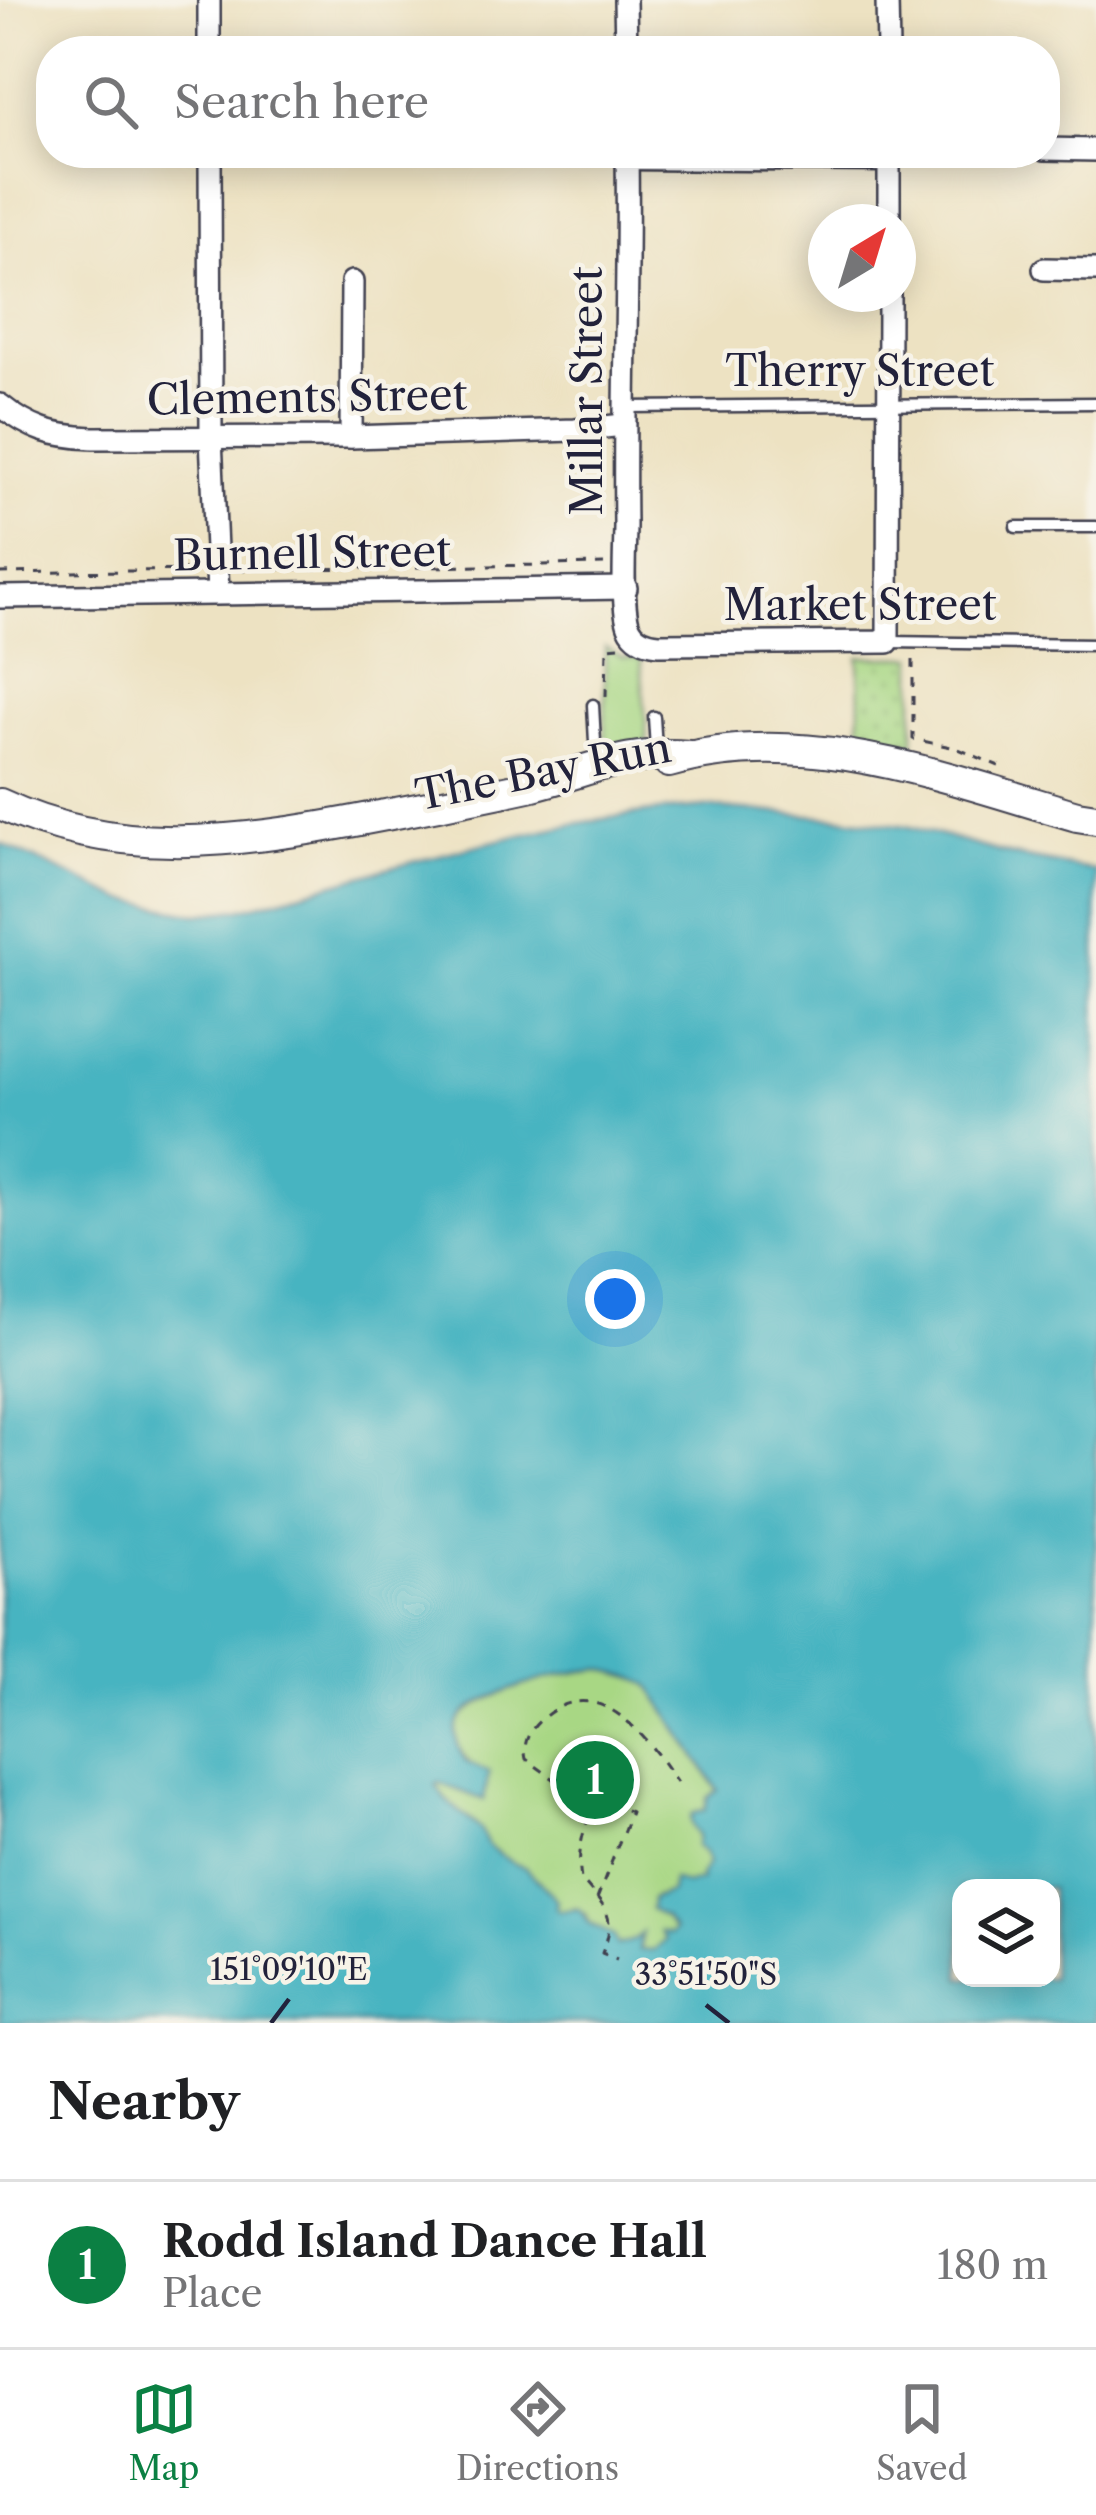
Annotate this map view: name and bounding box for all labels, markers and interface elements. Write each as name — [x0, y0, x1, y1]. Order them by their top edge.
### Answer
search box — [36, 36, 1060, 168]
icon: search — [78, 69, 144, 135]
text: Search here — [174, 74, 429, 130]
north arrow — [808, 204, 916, 312]
street label: Millar Street — [561, 266, 613, 516]
street label: Therry Street — [726, 345, 995, 397]
street label: Clements Street — [146, 368, 468, 426]
street label: Burnell Street — [173, 525, 452, 581]
street label: Market Street — [723, 579, 997, 631]
street label: The Bay Run — [411, 721, 675, 821]
your location — [585, 1269, 645, 1329]
pin: 1 — [556, 1735, 634, 1825]
map controls — [952, 1879, 1060, 1987]
button: layers — [952, 1879, 1060, 1987]
text: 151°09'10"E — [210, 1951, 368, 1988]
text: 33°51'50"S — [635, 1956, 777, 1993]
text: Nearby — [48, 2070, 240, 2132]
text: Rodd Island Dance Hall — [162, 2213, 707, 2269]
text: 1 — [78, 2241, 96, 2289]
text: 180 m — [937, 2241, 1048, 2289]
text: Place — [162, 2269, 262, 2317]
tab: Map — [128, 2376, 199, 2489]
tab: Directions — [456, 2376, 619, 2489]
tab: Saved — [876, 2376, 968, 2489]

